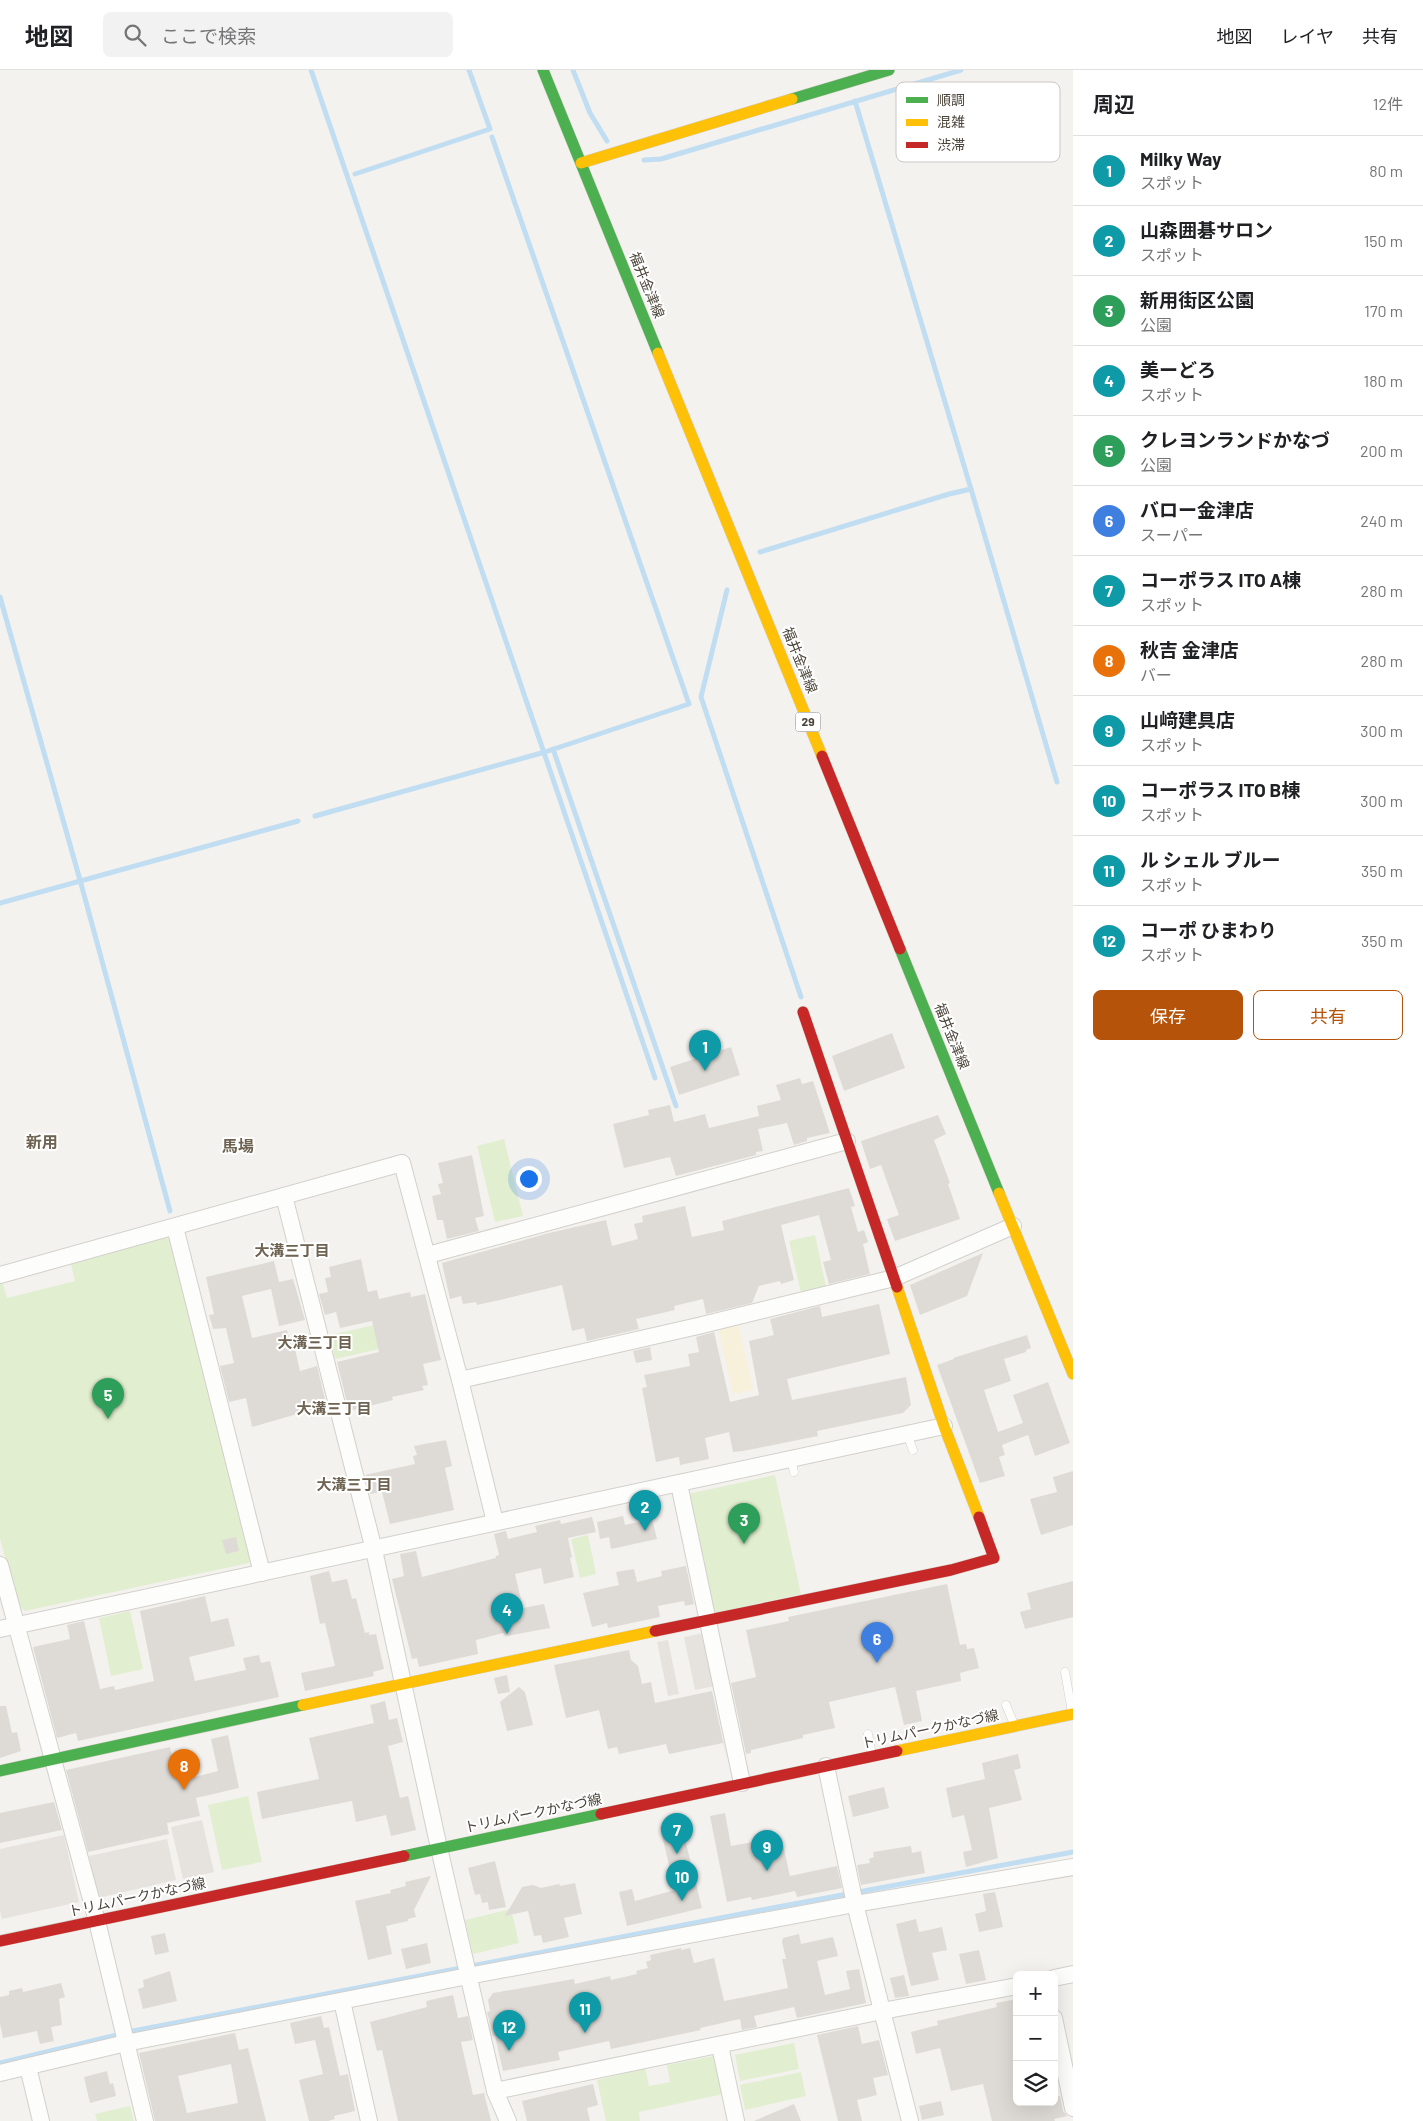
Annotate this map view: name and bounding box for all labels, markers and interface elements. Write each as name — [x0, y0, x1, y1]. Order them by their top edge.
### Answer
search box — [103, 12, 453, 57]
text: 地図 — [25, 21, 73, 50]
icon: search — [121, 21, 149, 49]
text: ここで検索 — [161, 24, 256, 47]
text: 地図 — [1217, 25, 1253, 47]
text: レイヤ — [1281, 25, 1334, 47]
text: 共有 — [1362, 25, 1398, 47]
legend — [896, 82, 1060, 162]
text: 順調 — [937, 91, 965, 108]
text: 周辺 — [1093, 91, 1135, 116]
text: 12件 — [1373, 94, 1403, 113]
text: 混雑 — [937, 113, 965, 130]
text: 渋滞 — [937, 136, 965, 153]
text: Milky Way — [1140, 147, 1221, 170]
text: 1 — [1106, 161, 1112, 180]
text: 80 m — [1369, 161, 1403, 180]
text: スポット — [1140, 173, 1204, 192]
text: 山森囲碁サロン — [1140, 218, 1273, 241]
text: 2 — [1105, 231, 1113, 250]
text: 150 m — [1364, 231, 1403, 250]
text: スポット — [1140, 245, 1204, 264]
street label: 福井金津線 — [626, 249, 668, 320]
text: 新用街区公園 — [1140, 288, 1254, 311]
text: 3 — [1105, 301, 1113, 320]
text: 170 m — [1364, 301, 1403, 320]
text: 公園 — [1140, 315, 1172, 334]
text: 美ーどろ — [1140, 358, 1216, 381]
text: 4 — [1104, 371, 1114, 390]
text: 180 m — [1364, 371, 1403, 390]
text: スポット — [1140, 385, 1204, 404]
text: クレヨンランドかなづ — [1140, 428, 1330, 451]
text: 5 — [1105, 441, 1113, 460]
text: 200 m — [1360, 441, 1403, 460]
text: 公園 — [1140, 455, 1172, 474]
text: バロー金津店 — [1140, 498, 1254, 521]
text: 6 — [1105, 511, 1113, 530]
text: 240 m — [1360, 511, 1403, 530]
text: スーパー — [1140, 525, 1204, 544]
text: コーポラス ITO A棟 — [1140, 568, 1301, 591]
text: 7 — [1105, 581, 1113, 600]
text: 280 m — [1361, 581, 1403, 600]
text: スポット — [1140, 595, 1204, 614]
street label: 福井金津線 — [779, 624, 821, 695]
text: 秋吉 金津店 — [1140, 638, 1239, 661]
text: 8 — [1105, 651, 1113, 670]
text: 280 m — [1361, 651, 1403, 670]
text: バー — [1140, 665, 1172, 684]
text: 山﨑建具店 — [1140, 708, 1235, 731]
road number: 29 — [796, 712, 820, 732]
text: 9 — [1105, 721, 1113, 740]
text: 300 m — [1360, 721, 1403, 740]
text: スポット — [1140, 735, 1204, 754]
text: コーポラス ITO B棟 — [1140, 778, 1300, 801]
text: 10 — [1102, 791, 1116, 810]
text: 300 m — [1360, 791, 1403, 810]
text: スポット — [1140, 805, 1204, 824]
text: ル シェル ブルー — [1140, 848, 1281, 871]
text: 11 — [1103, 861, 1115, 880]
text: 350 m — [1361, 861, 1403, 880]
text: スポット — [1140, 875, 1204, 894]
text: コーポ ひまわり — [1140, 918, 1277, 941]
text: 12 — [1102, 931, 1116, 950]
text: 350 m — [1361, 931, 1403, 950]
text: スポット — [1140, 945, 1204, 964]
button: 保存 — [1093, 990, 1243, 1040]
button: 共有 — [1253, 990, 1403, 1040]
street label: 福井金津線 — [931, 1000, 973, 1071]
pin: 1 — [689, 1030, 721, 1071]
district label: 新用 — [26, 1132, 58, 1151]
district label: 馬場 — [222, 1136, 254, 1155]
your location — [516, 1166, 542, 1192]
district label: 大溝三丁目 — [254, 1241, 330, 1259]
district label: 大溝三丁目 — [277, 1333, 353, 1351]
pin: 5 — [92, 1378, 124, 1419]
district label: 大溝三丁目 — [296, 1399, 372, 1417]
district label: 大溝三丁目 — [316, 1475, 392, 1493]
pin: 2 — [629, 1490, 661, 1531]
pin: 3 — [728, 1503, 760, 1544]
pin: 4 — [491, 1593, 523, 1634]
pin: 6 — [861, 1622, 893, 1663]
street label: トリムパークかなづ線 — [860, 1706, 1000, 1751]
pin: 8 — [168, 1749, 200, 1790]
street label: トリムパークかなづ線 — [463, 1790, 603, 1835]
pin: 7 — [661, 1813, 693, 1854]
pin: 9 — [751, 1830, 783, 1871]
pin: 10 — [666, 1860, 698, 1901]
street label: トリムパークかなづ線 — [67, 1874, 207, 1919]
map controls — [1013, 1971, 1058, 2106]
button: + — [1013, 1971, 1058, 2016]
pin: 11 — [569, 1992, 601, 2033]
pin: 12 — [493, 2010, 525, 2051]
button: − — [1013, 2016, 1058, 2061]
button: layers — [1013, 2061, 1058, 2106]

